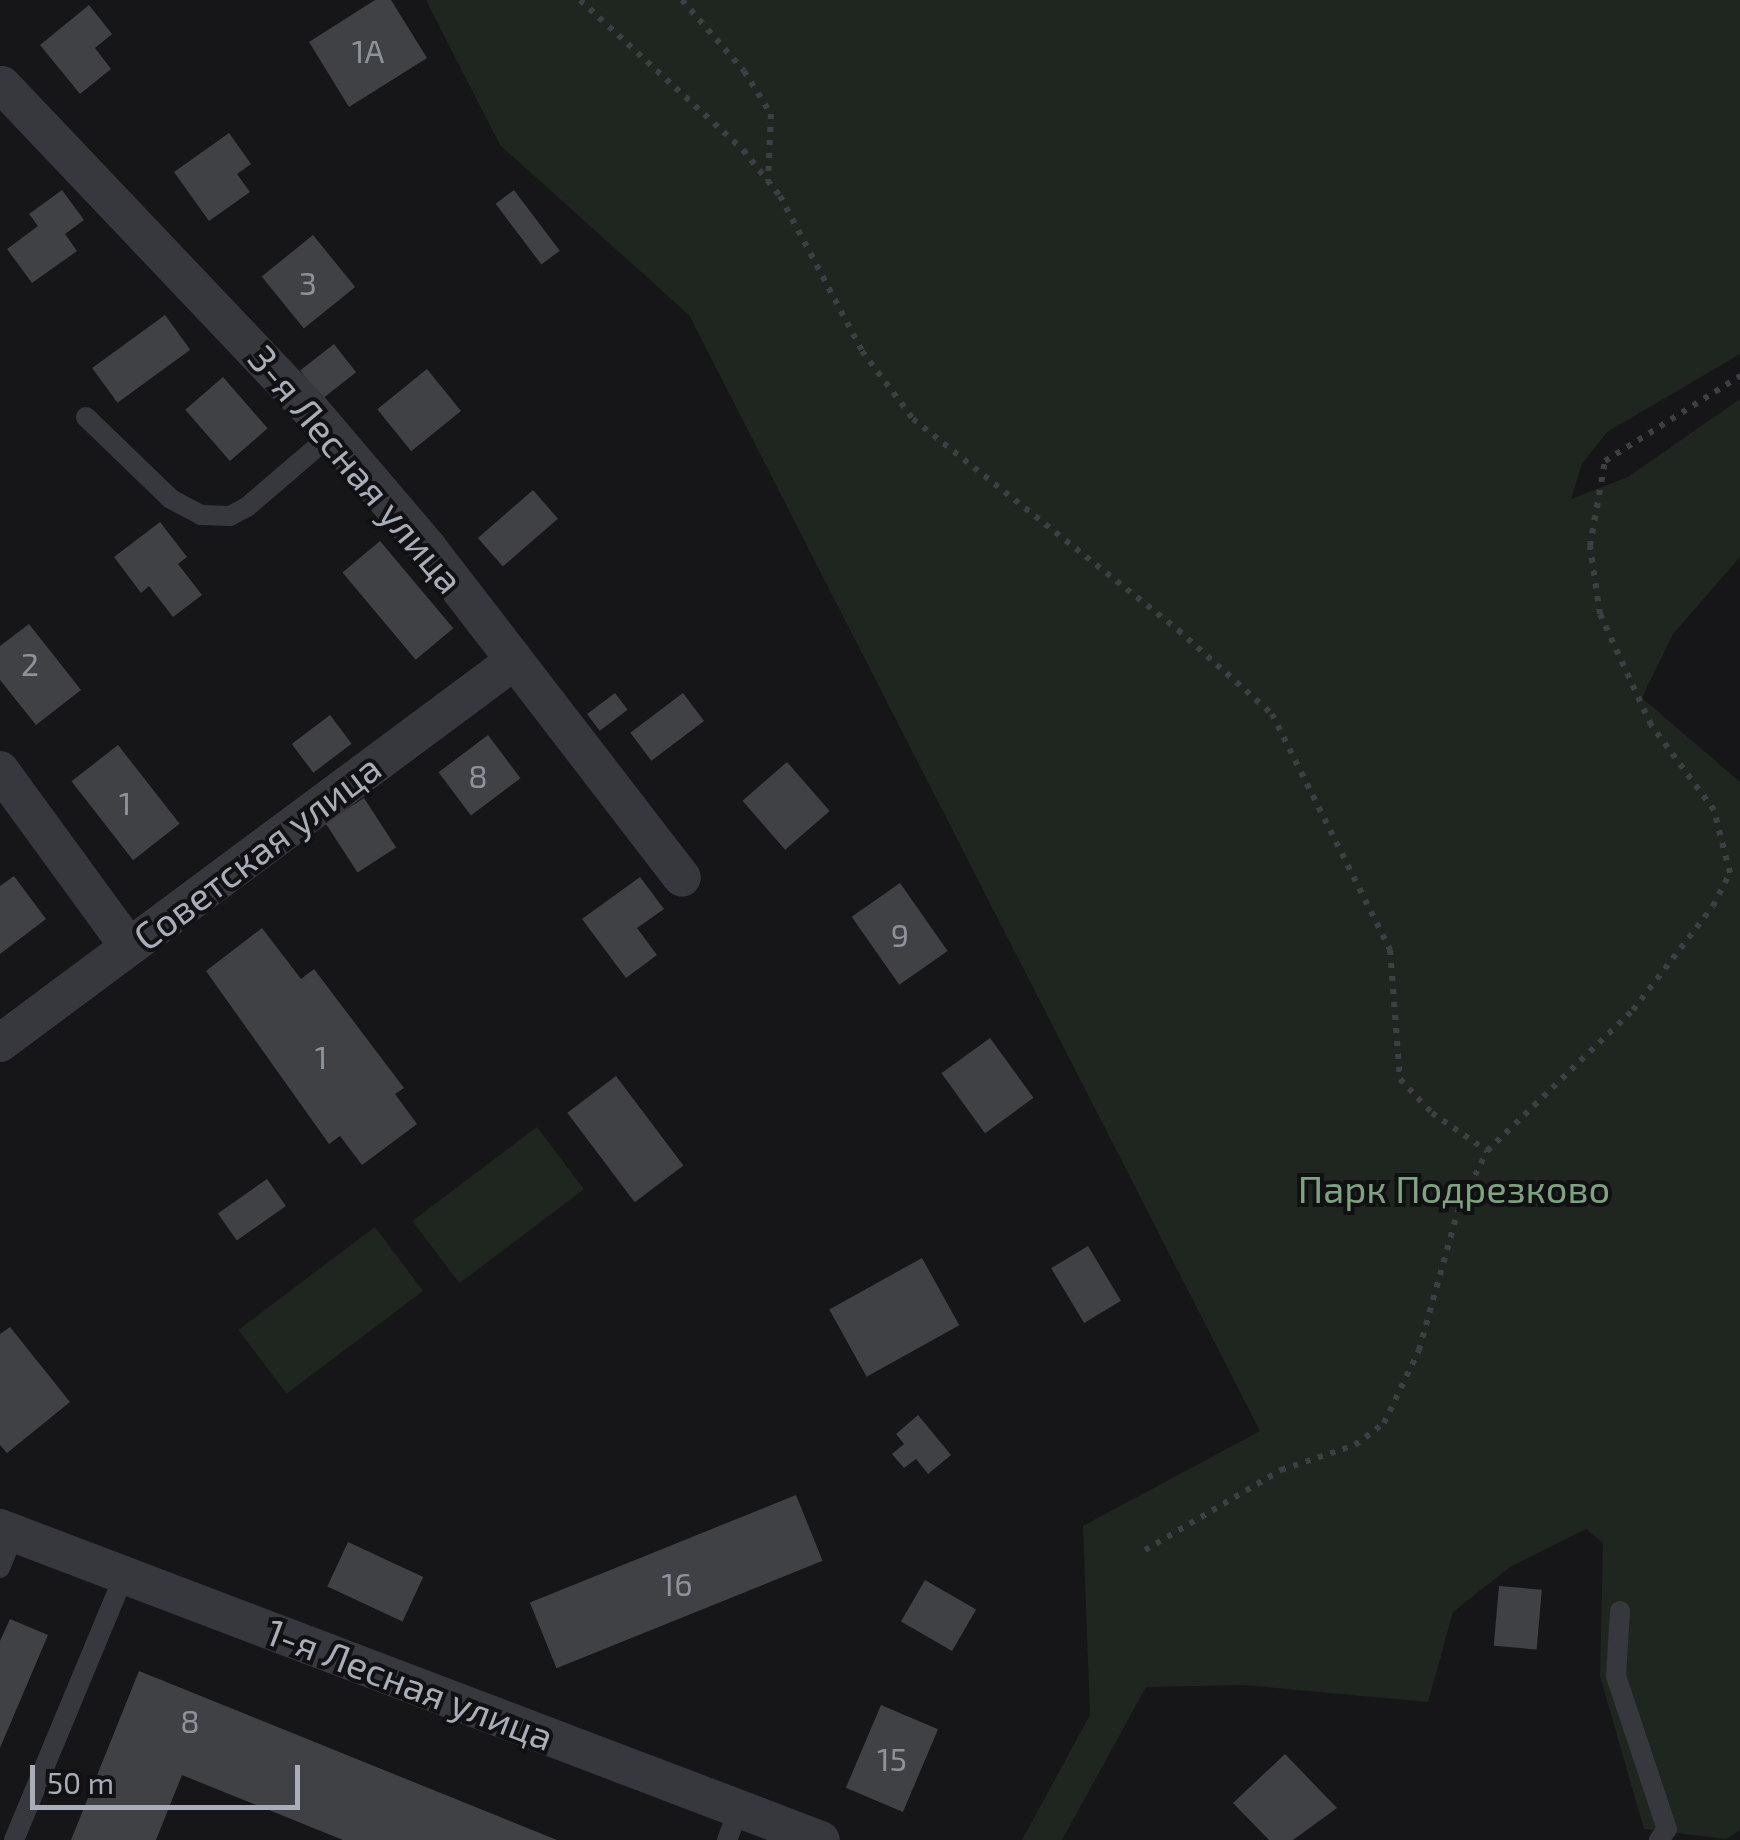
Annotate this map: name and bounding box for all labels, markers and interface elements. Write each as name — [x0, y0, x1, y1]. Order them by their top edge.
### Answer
house number: 1А — [352, 31, 384, 69]
house number: 3 — [299, 263, 317, 301]
street label: 3-я Лесная улица — [239, 336, 473, 602]
house number: 2 — [21, 644, 39, 682]
street label: Советская улица — [125, 744, 389, 960]
house number: 8 — [468, 756, 488, 794]
house number: 1 — [119, 783, 131, 821]
house number: 9 — [891, 915, 909, 953]
house number: 1 — [315, 1037, 327, 1075]
park label: Парк Подрезково — [1298, 1166, 1610, 1212]
house number: 16 — [661, 1564, 693, 1602]
street label: 1-я Лесная улица — [260, 1608, 560, 1760]
house number: 8 — [180, 1701, 200, 1739]
house number: 15 — [877, 1739, 907, 1777]
scale bar — [35, 1745, 305, 1807]
text: 50 m — [47, 1764, 114, 1800]

